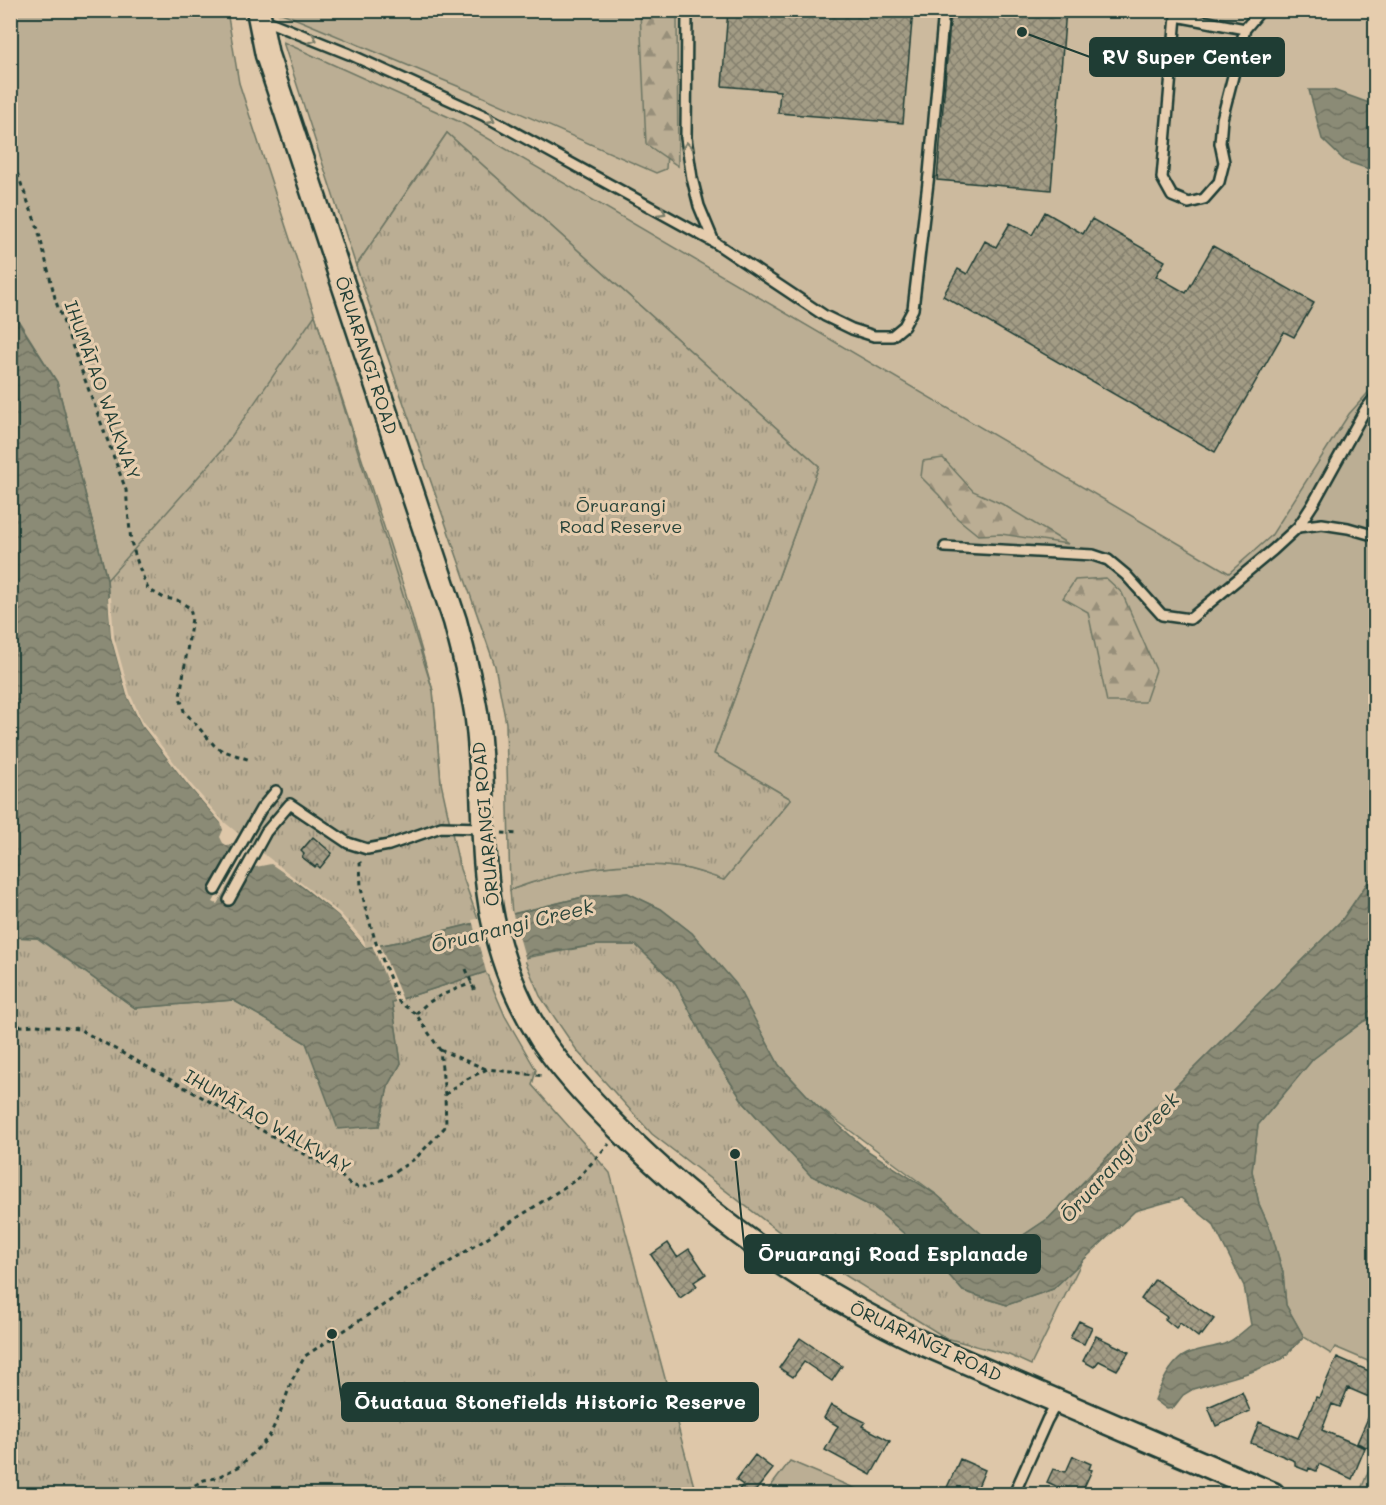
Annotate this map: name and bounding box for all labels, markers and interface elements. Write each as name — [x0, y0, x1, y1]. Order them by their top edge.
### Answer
one-way arrow — [307, 32, 318, 44]
callout: RV Super Center — [1090, 38, 1284, 76]
text: RV Super Center — [1102, 43, 1272, 69]
one-way arrow — [485, 112, 495, 123]
one-way arrow — [681, 141, 694, 150]
one-way arrow — [656, 205, 666, 216]
street label: ŌRUARANGI ROAD — [330, 273, 404, 437]
street label: IHUMĀTAO WALKWAY — [59, 297, 147, 483]
park label: Ōruarangi Road Reserve — [560, 493, 682, 538]
street label: ŌRUARANGI ROAD — [466, 741, 504, 907]
water label: Ōruarangi Creek — [428, 892, 596, 958]
street label: IHUMĀTAO WALKWAY — [180, 1063, 356, 1179]
water label: Ōruarangi Creek — [1054, 1086, 1185, 1228]
callout: Ōruarangi Road Esplanade — [745, 1235, 1040, 1273]
text: Ōruarangi Road Esplanade — [758, 1240, 1028, 1266]
street label: ŌRUARANGI ROAD — [846, 1295, 1006, 1387]
callout: Ōtuataua Stonefields Historic Reserve — [342, 1383, 758, 1421]
text: Ōtuataua Stonefields Historic Reserve — [354, 1388, 746, 1414]

